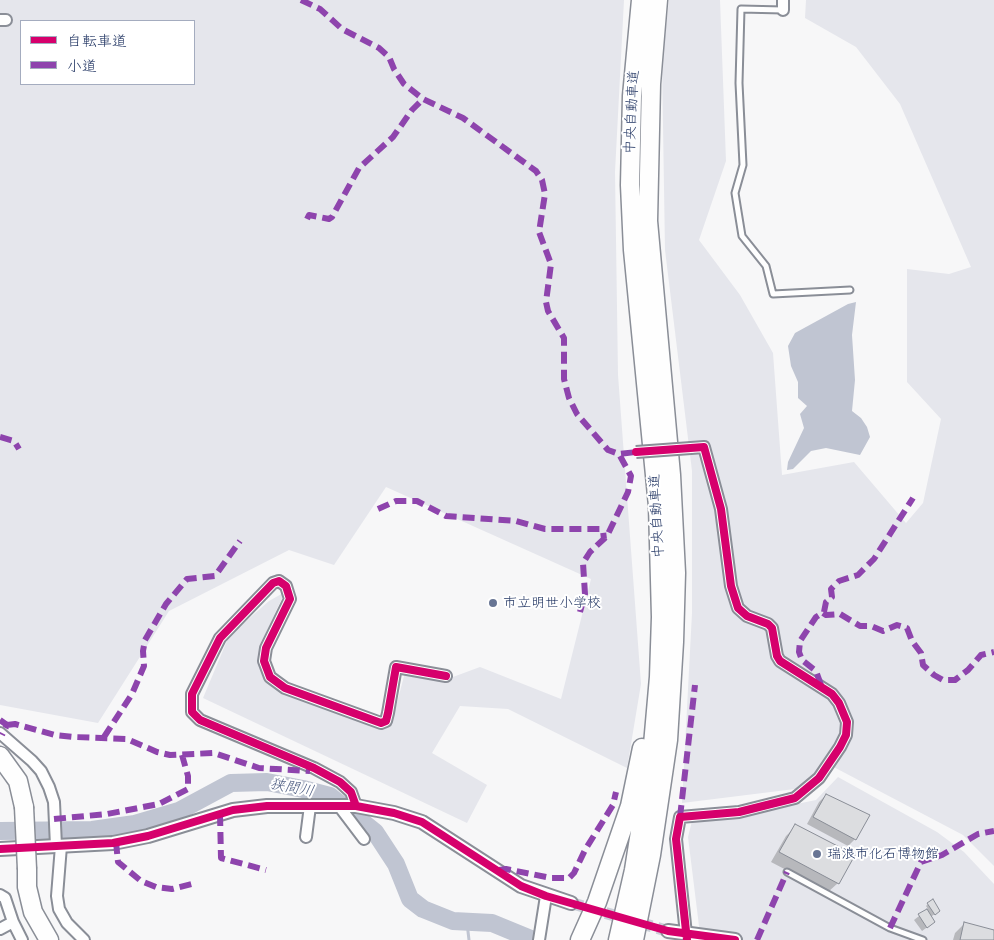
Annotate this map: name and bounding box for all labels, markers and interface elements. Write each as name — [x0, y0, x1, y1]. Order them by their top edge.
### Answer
legend — [20, 20, 195, 85]
text: 自転車道 — [67, 30, 127, 51]
text: 小道 — [67, 55, 97, 76]
street label: 中央自動車道 — [621, 70, 643, 154]
street label: 中央自動車道 — [646, 474, 668, 558]
place label: 市立明世小学校 — [503, 595, 601, 611]
marker: 市立明世小学校 — [487, 597, 499, 609]
water label: 狭間川 — [268, 775, 316, 801]
place label: 瑞浪市化石博物館 — [827, 846, 939, 862]
marker: 瑞浪市化石博物館 — [811, 848, 823, 860]

